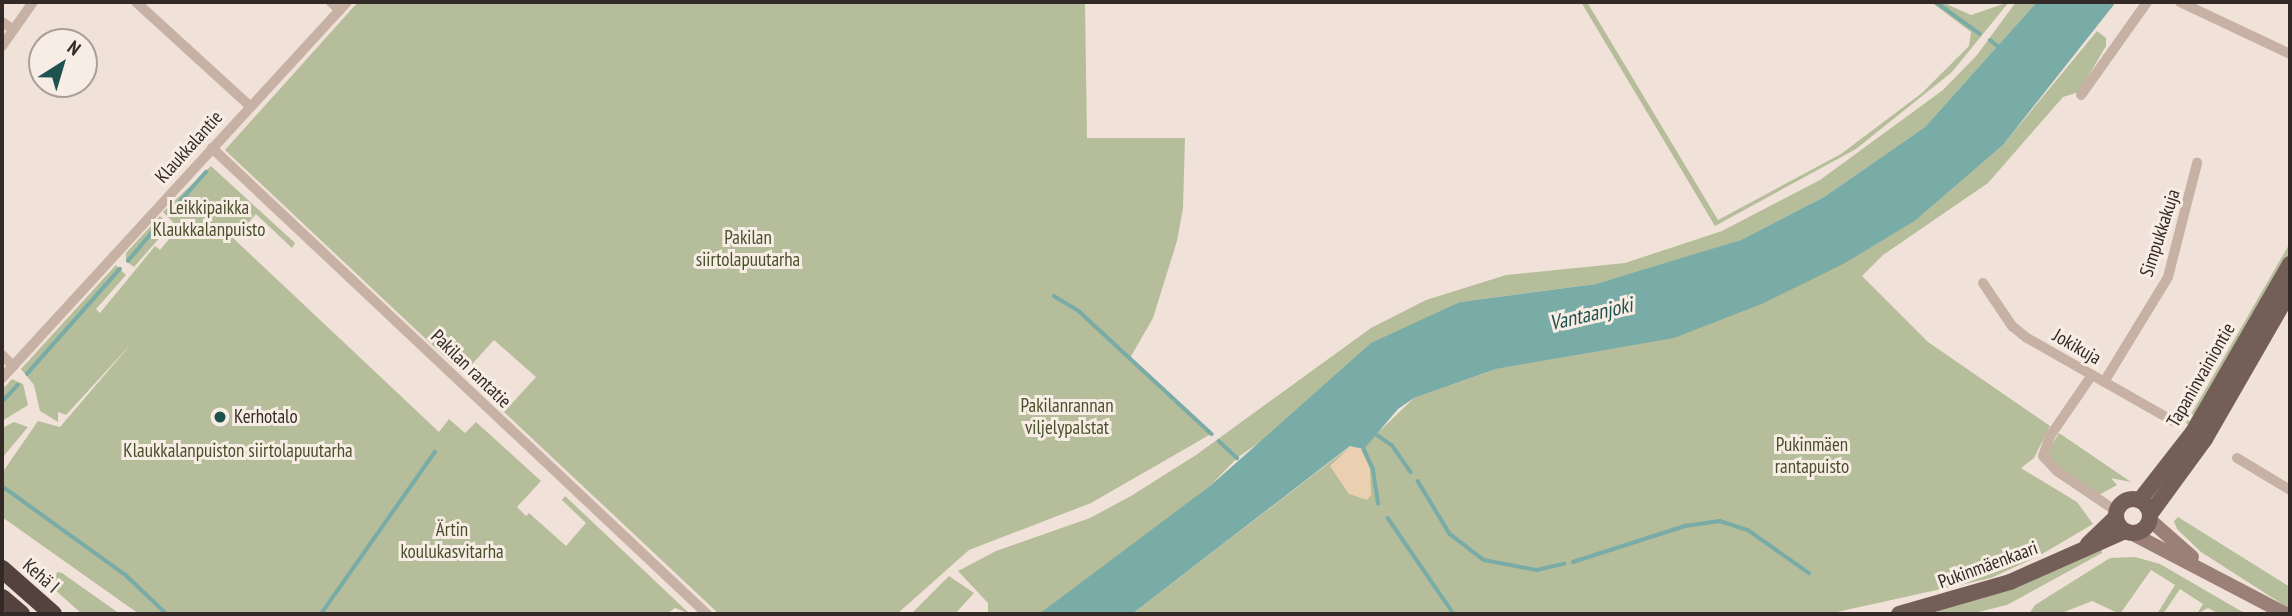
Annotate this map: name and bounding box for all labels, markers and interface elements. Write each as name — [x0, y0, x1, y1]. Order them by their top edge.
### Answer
north arrow — [28, 28, 98, 98]
text: N — [63, 35, 86, 60]
street label: Klaukkalantie — [151, 106, 227, 188]
street label: Simpukkakuja — [2135, 186, 2185, 280]
park label: Leikkipaikka Klaukkalanpuisto — [153, 197, 265, 241]
park label: Pakilan siirtolapuutarha — [696, 227, 800, 271]
water label: Vantaanjoki — [1547, 292, 1635, 336]
street label: Tapaninvainiontie — [2162, 319, 2240, 431]
street label: Jokikuja — [2049, 324, 2105, 370]
street label: Pakilan rantatie — [426, 325, 516, 413]
park label: Pakilanrannan viljelypalstat — [1021, 395, 1113, 439]
place label: Kerhotalo — [234, 406, 298, 428]
marker: Kerhotalo — [212, 409, 228, 425]
park label: Pukinmäen rantapuisto — [1775, 434, 1849, 478]
park label: Klaukkalanpuiston siirtolapuutarha — [123, 440, 353, 462]
park label: Ärtin koulukasvitarha — [400, 519, 504, 563]
street label: Pukinmäenkaari — [1935, 536, 2041, 594]
street label: Kehä I — [18, 554, 64, 598]

